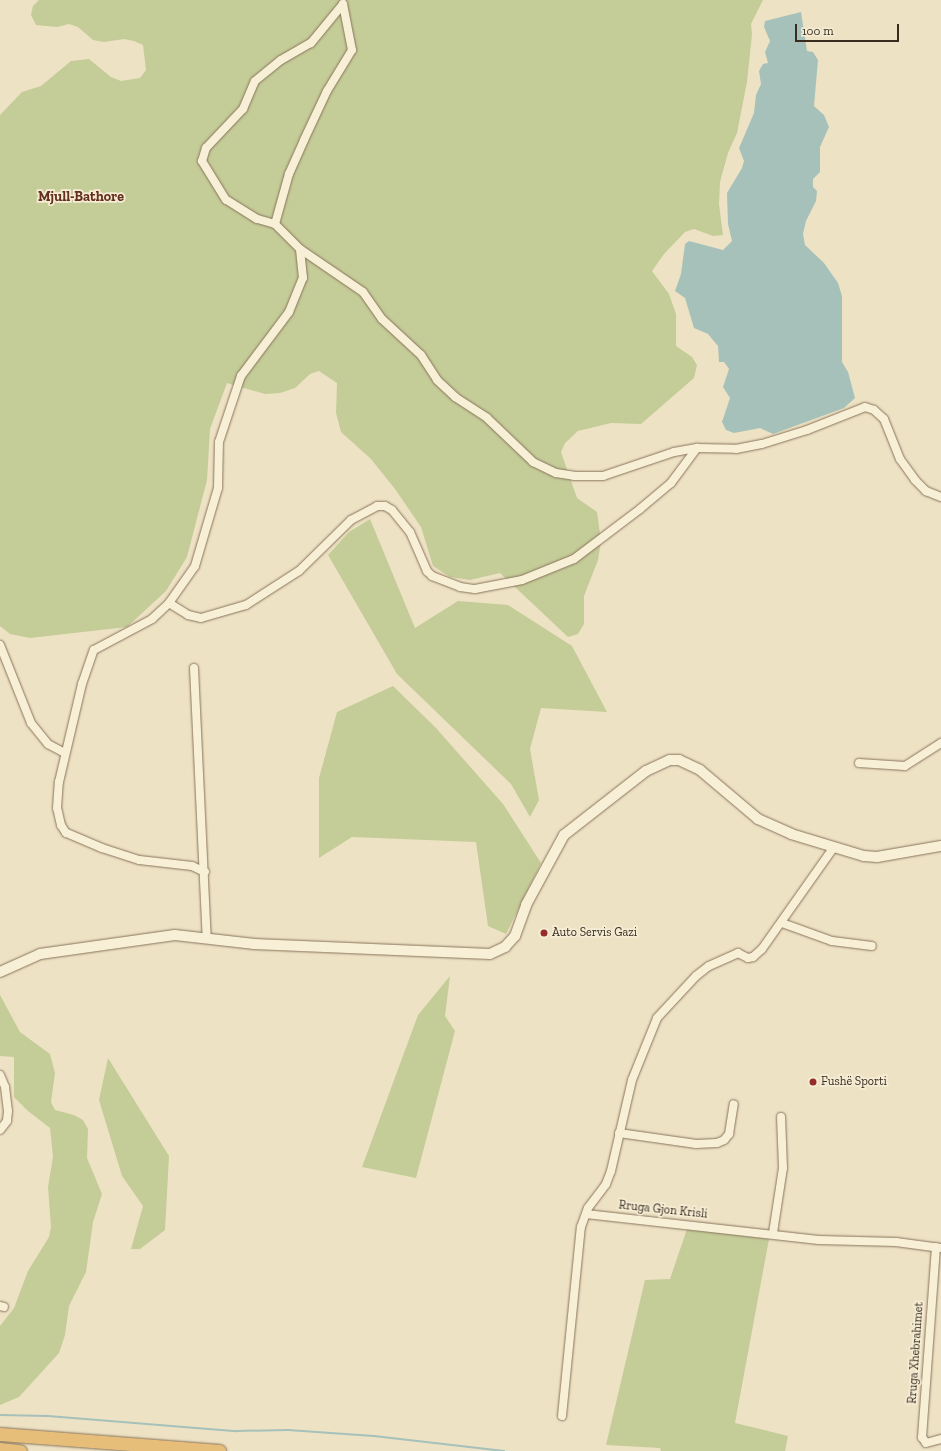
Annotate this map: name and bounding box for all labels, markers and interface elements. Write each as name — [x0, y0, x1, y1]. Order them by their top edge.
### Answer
scale bar — [797, 16, 901, 42]
text: 100 m — [802, 24, 834, 38]
district label: Mjull-Bathore — [38, 189, 124, 205]
place label: Auto Servis Gazi — [552, 926, 637, 940]
marker: Auto Servis Gazi — [539, 928, 549, 938]
place label: Fushë Sporti — [821, 1075, 887, 1089]
marker: Fushë Sporti — [808, 1077, 818, 1087]
street label: Rruga Gjon Krisli — [618, 1198, 708, 1222]
street label: Rruga Xhebrahimet — [905, 1302, 927, 1404]

